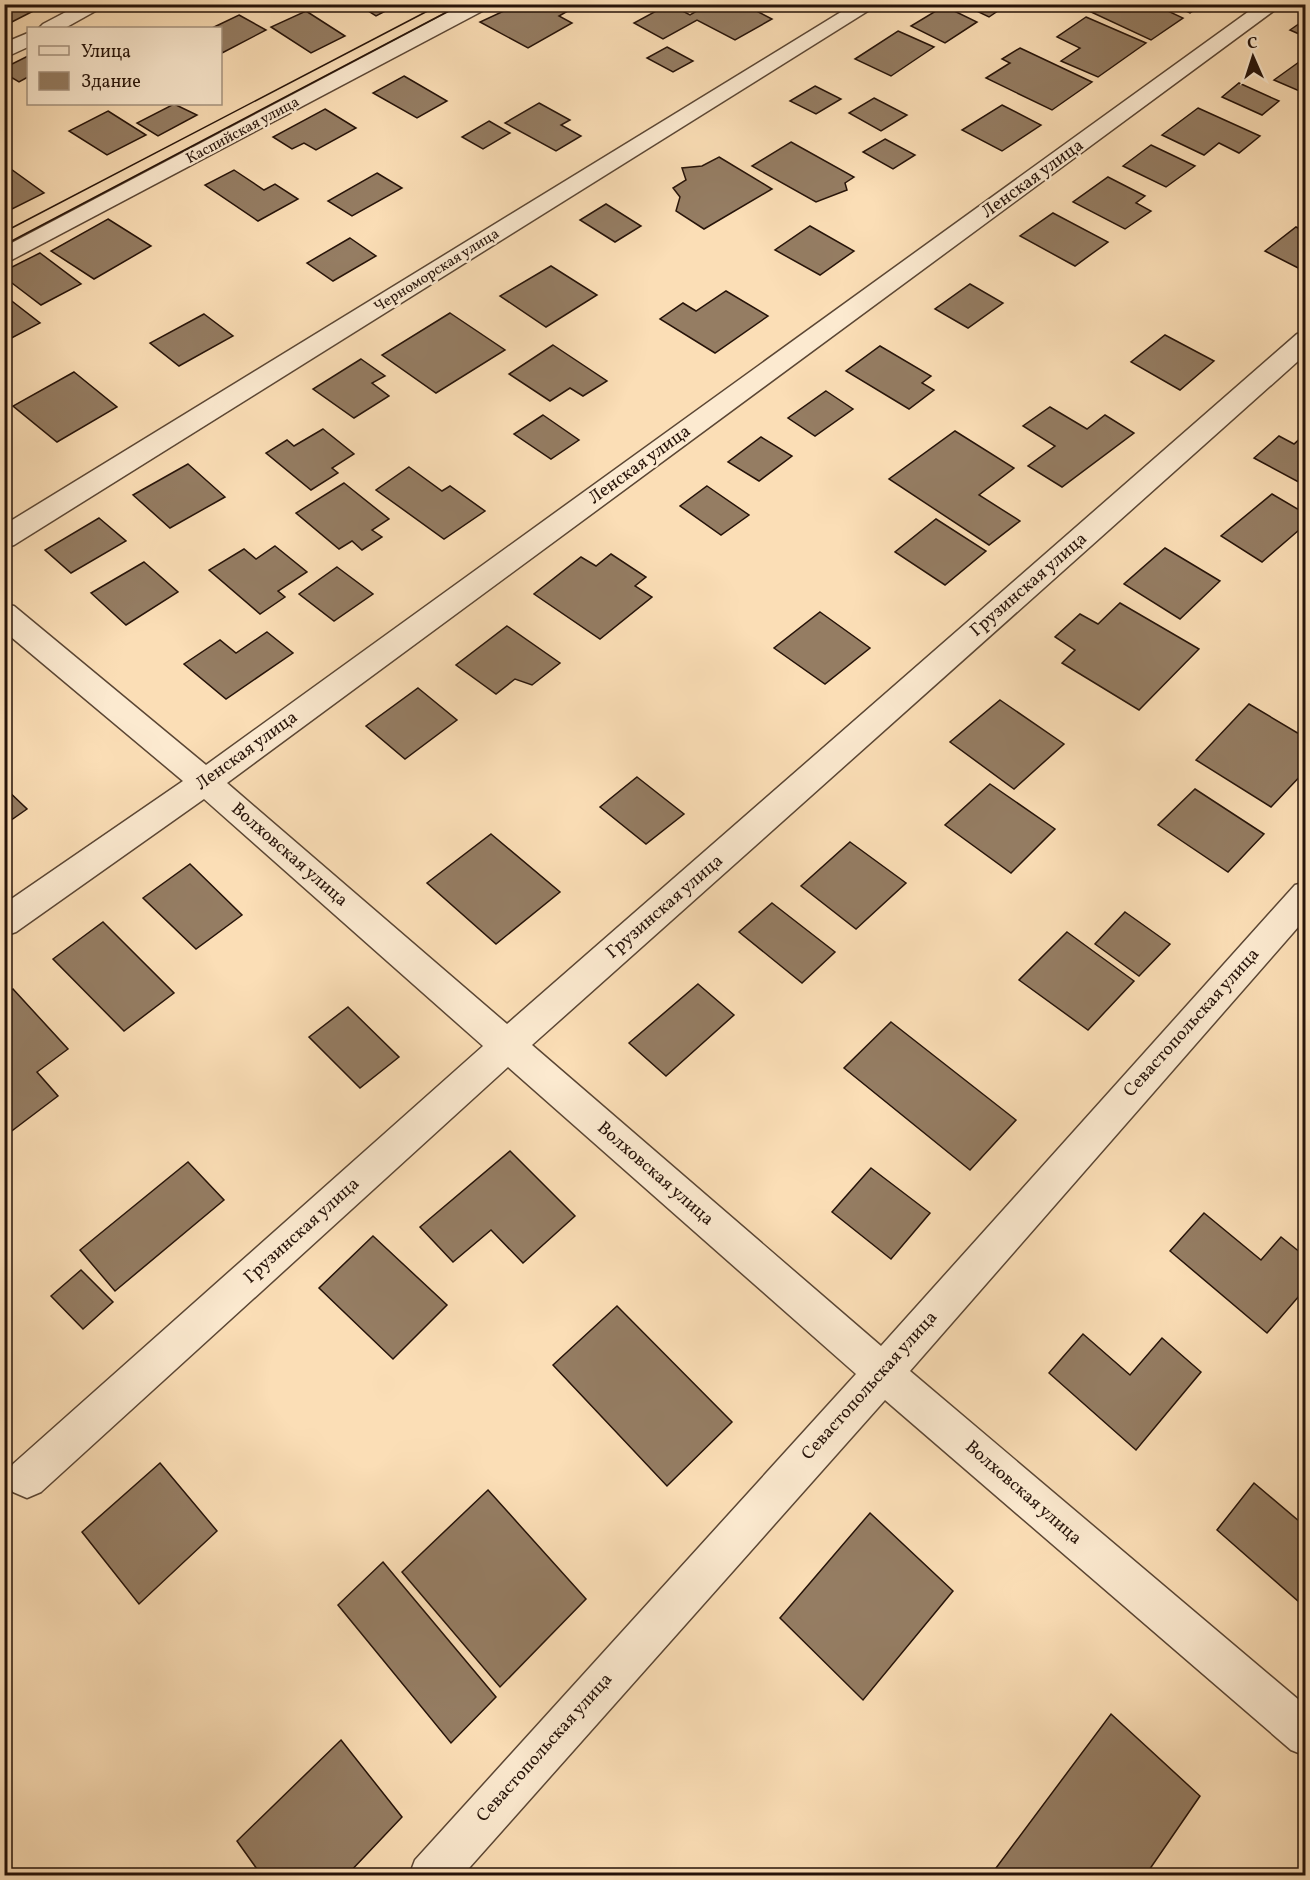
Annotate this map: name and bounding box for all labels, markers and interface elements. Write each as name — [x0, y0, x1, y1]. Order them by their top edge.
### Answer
legend — [27, 27, 222, 105]
north arrow — [1223, 27, 1283, 87]
text: С — [1247, 33, 1258, 55]
text: Улица — [81, 40, 131, 65]
text: Здание — [81, 70, 141, 95]
street label: Каспийская улица — [183, 92, 303, 170]
street label: Ленская улица — [977, 133, 1089, 225]
street label: Черноморская улица — [370, 224, 504, 318]
street label: Ленская улица — [584, 419, 696, 511]
street label: Грузинская улица — [965, 527, 1093, 643]
street label: Ленская улица — [191, 705, 303, 797]
street label: Волховская улица — [225, 797, 353, 913]
street label: Грузинская улица — [601, 849, 729, 965]
street label: Севастопольская улица — [1118, 943, 1266, 1103]
street label: Волховская улица — [591, 1116, 719, 1232]
street label: Грузинская улица — [239, 1172, 365, 1290]
street label: Севастопольская улица — [796, 1306, 944, 1466]
street label: Волховская улица — [959, 1435, 1087, 1551]
street label: Севастопольская улица — [471, 1668, 619, 1828]

